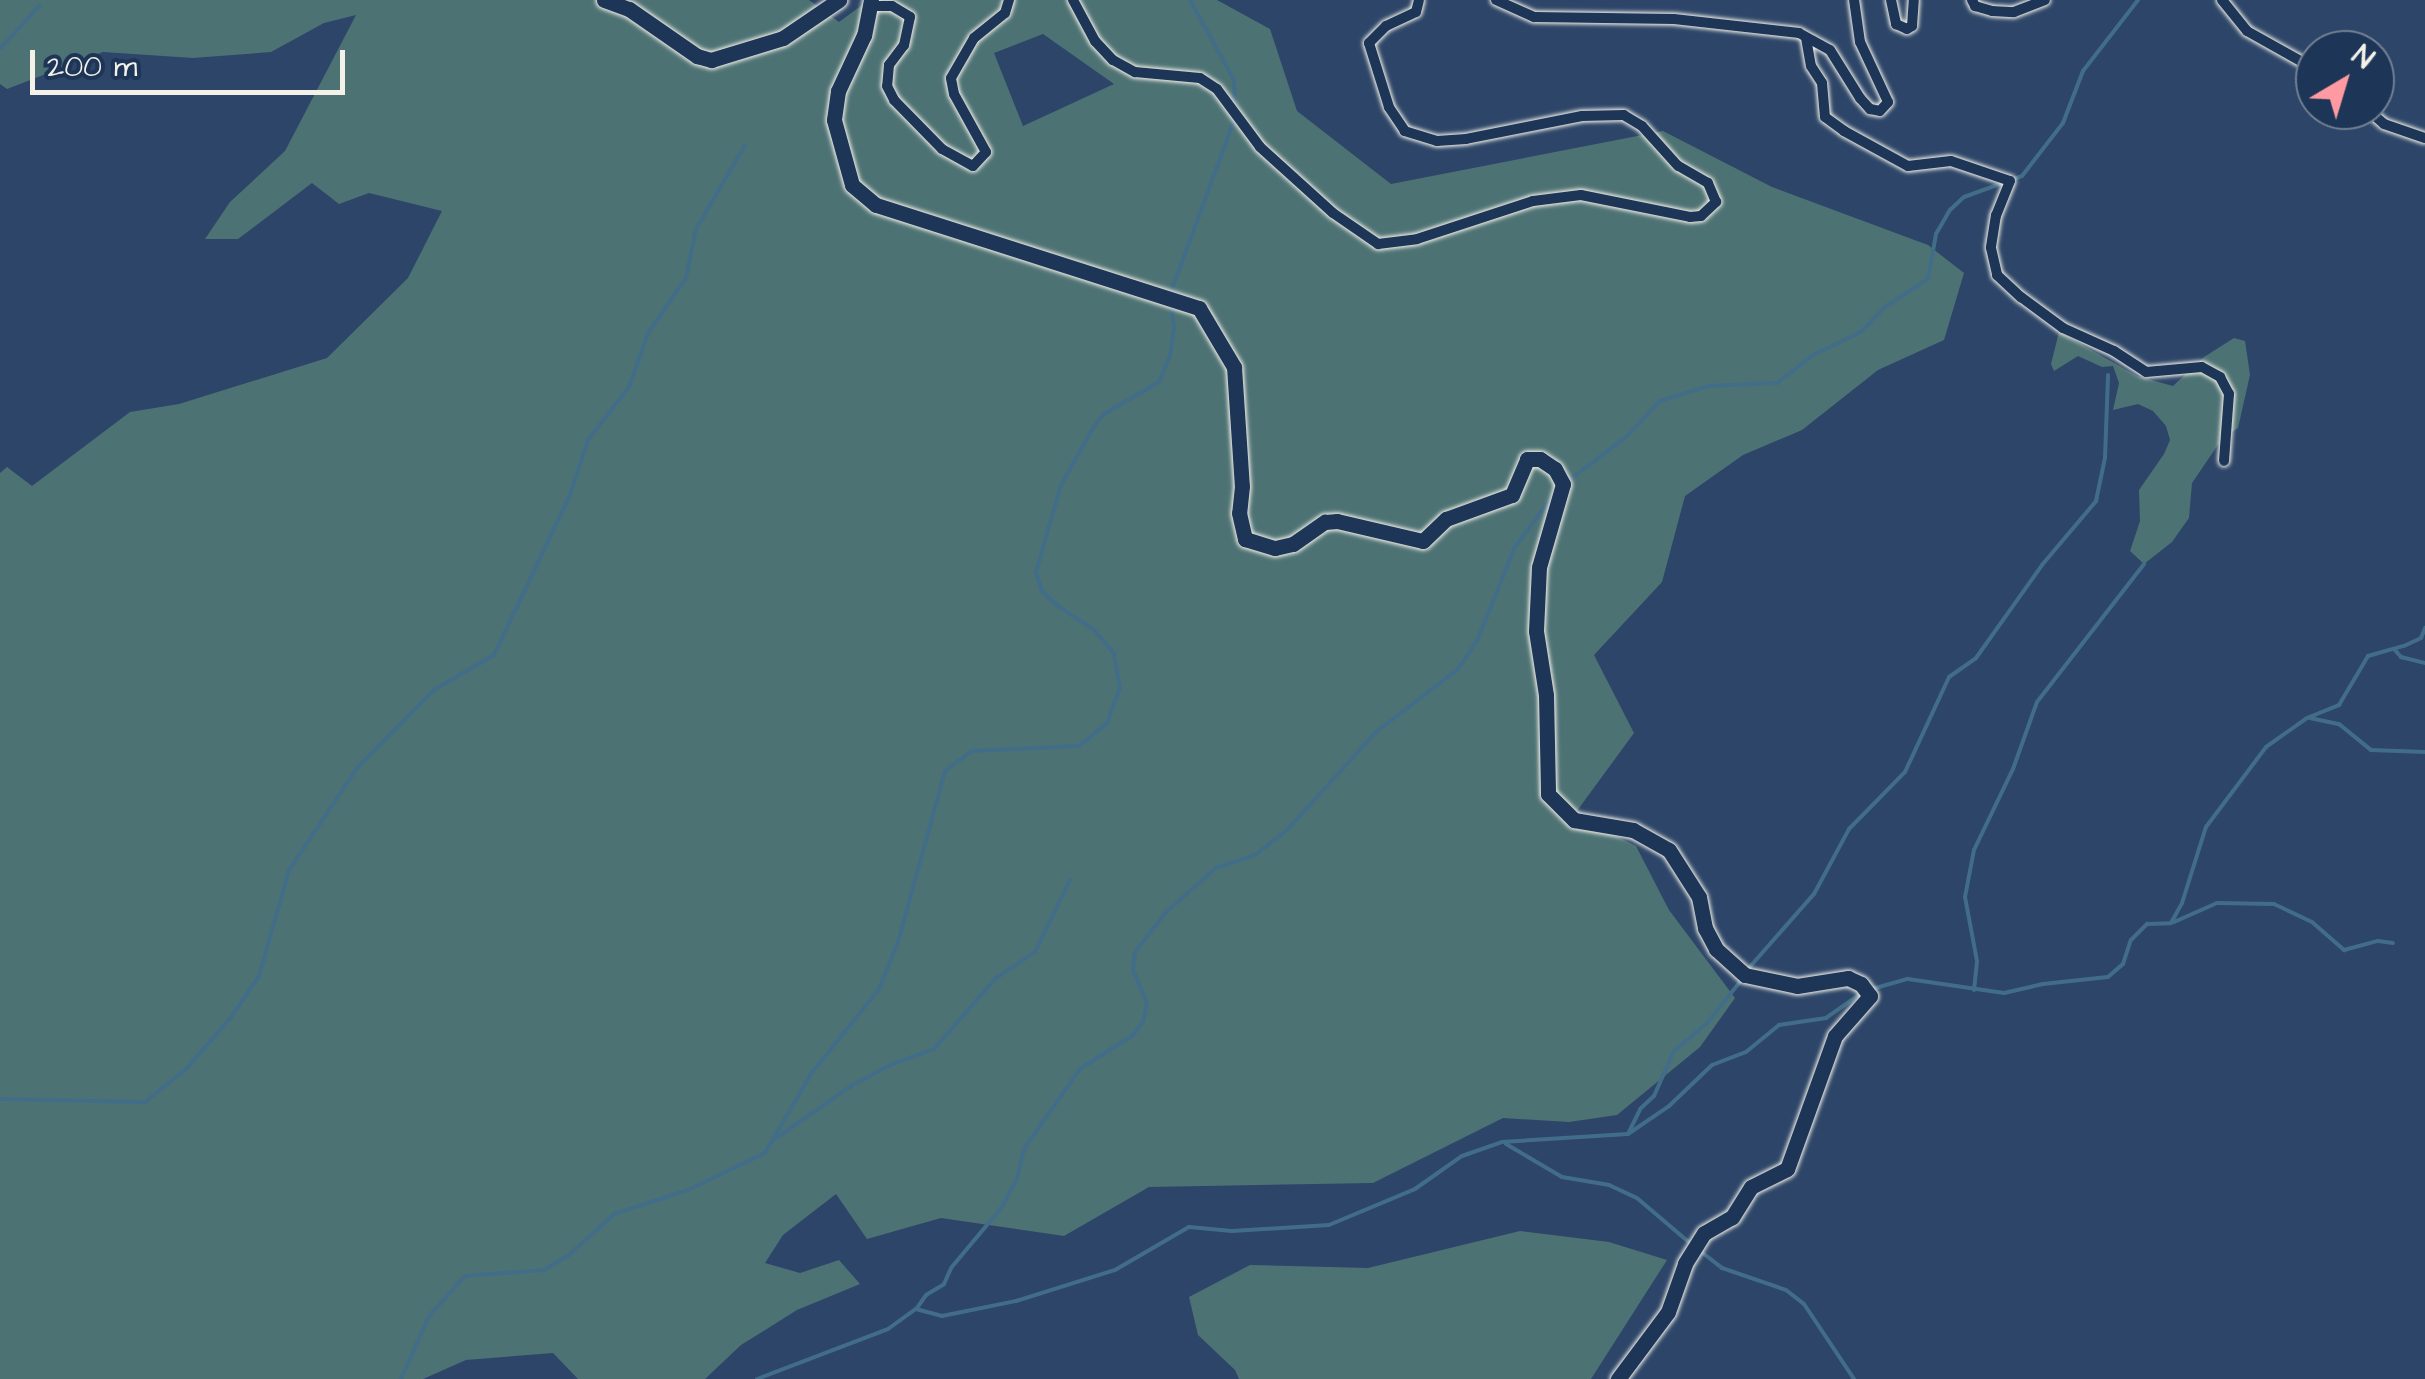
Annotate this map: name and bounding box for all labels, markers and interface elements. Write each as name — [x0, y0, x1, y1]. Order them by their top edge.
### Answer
scale bar — [35, 30, 350, 92]
north arrow — [2295, 30, 2395, 130]
text: N — [2344, 37, 2381, 78]
text: 200 m — [47, 46, 137, 88]

